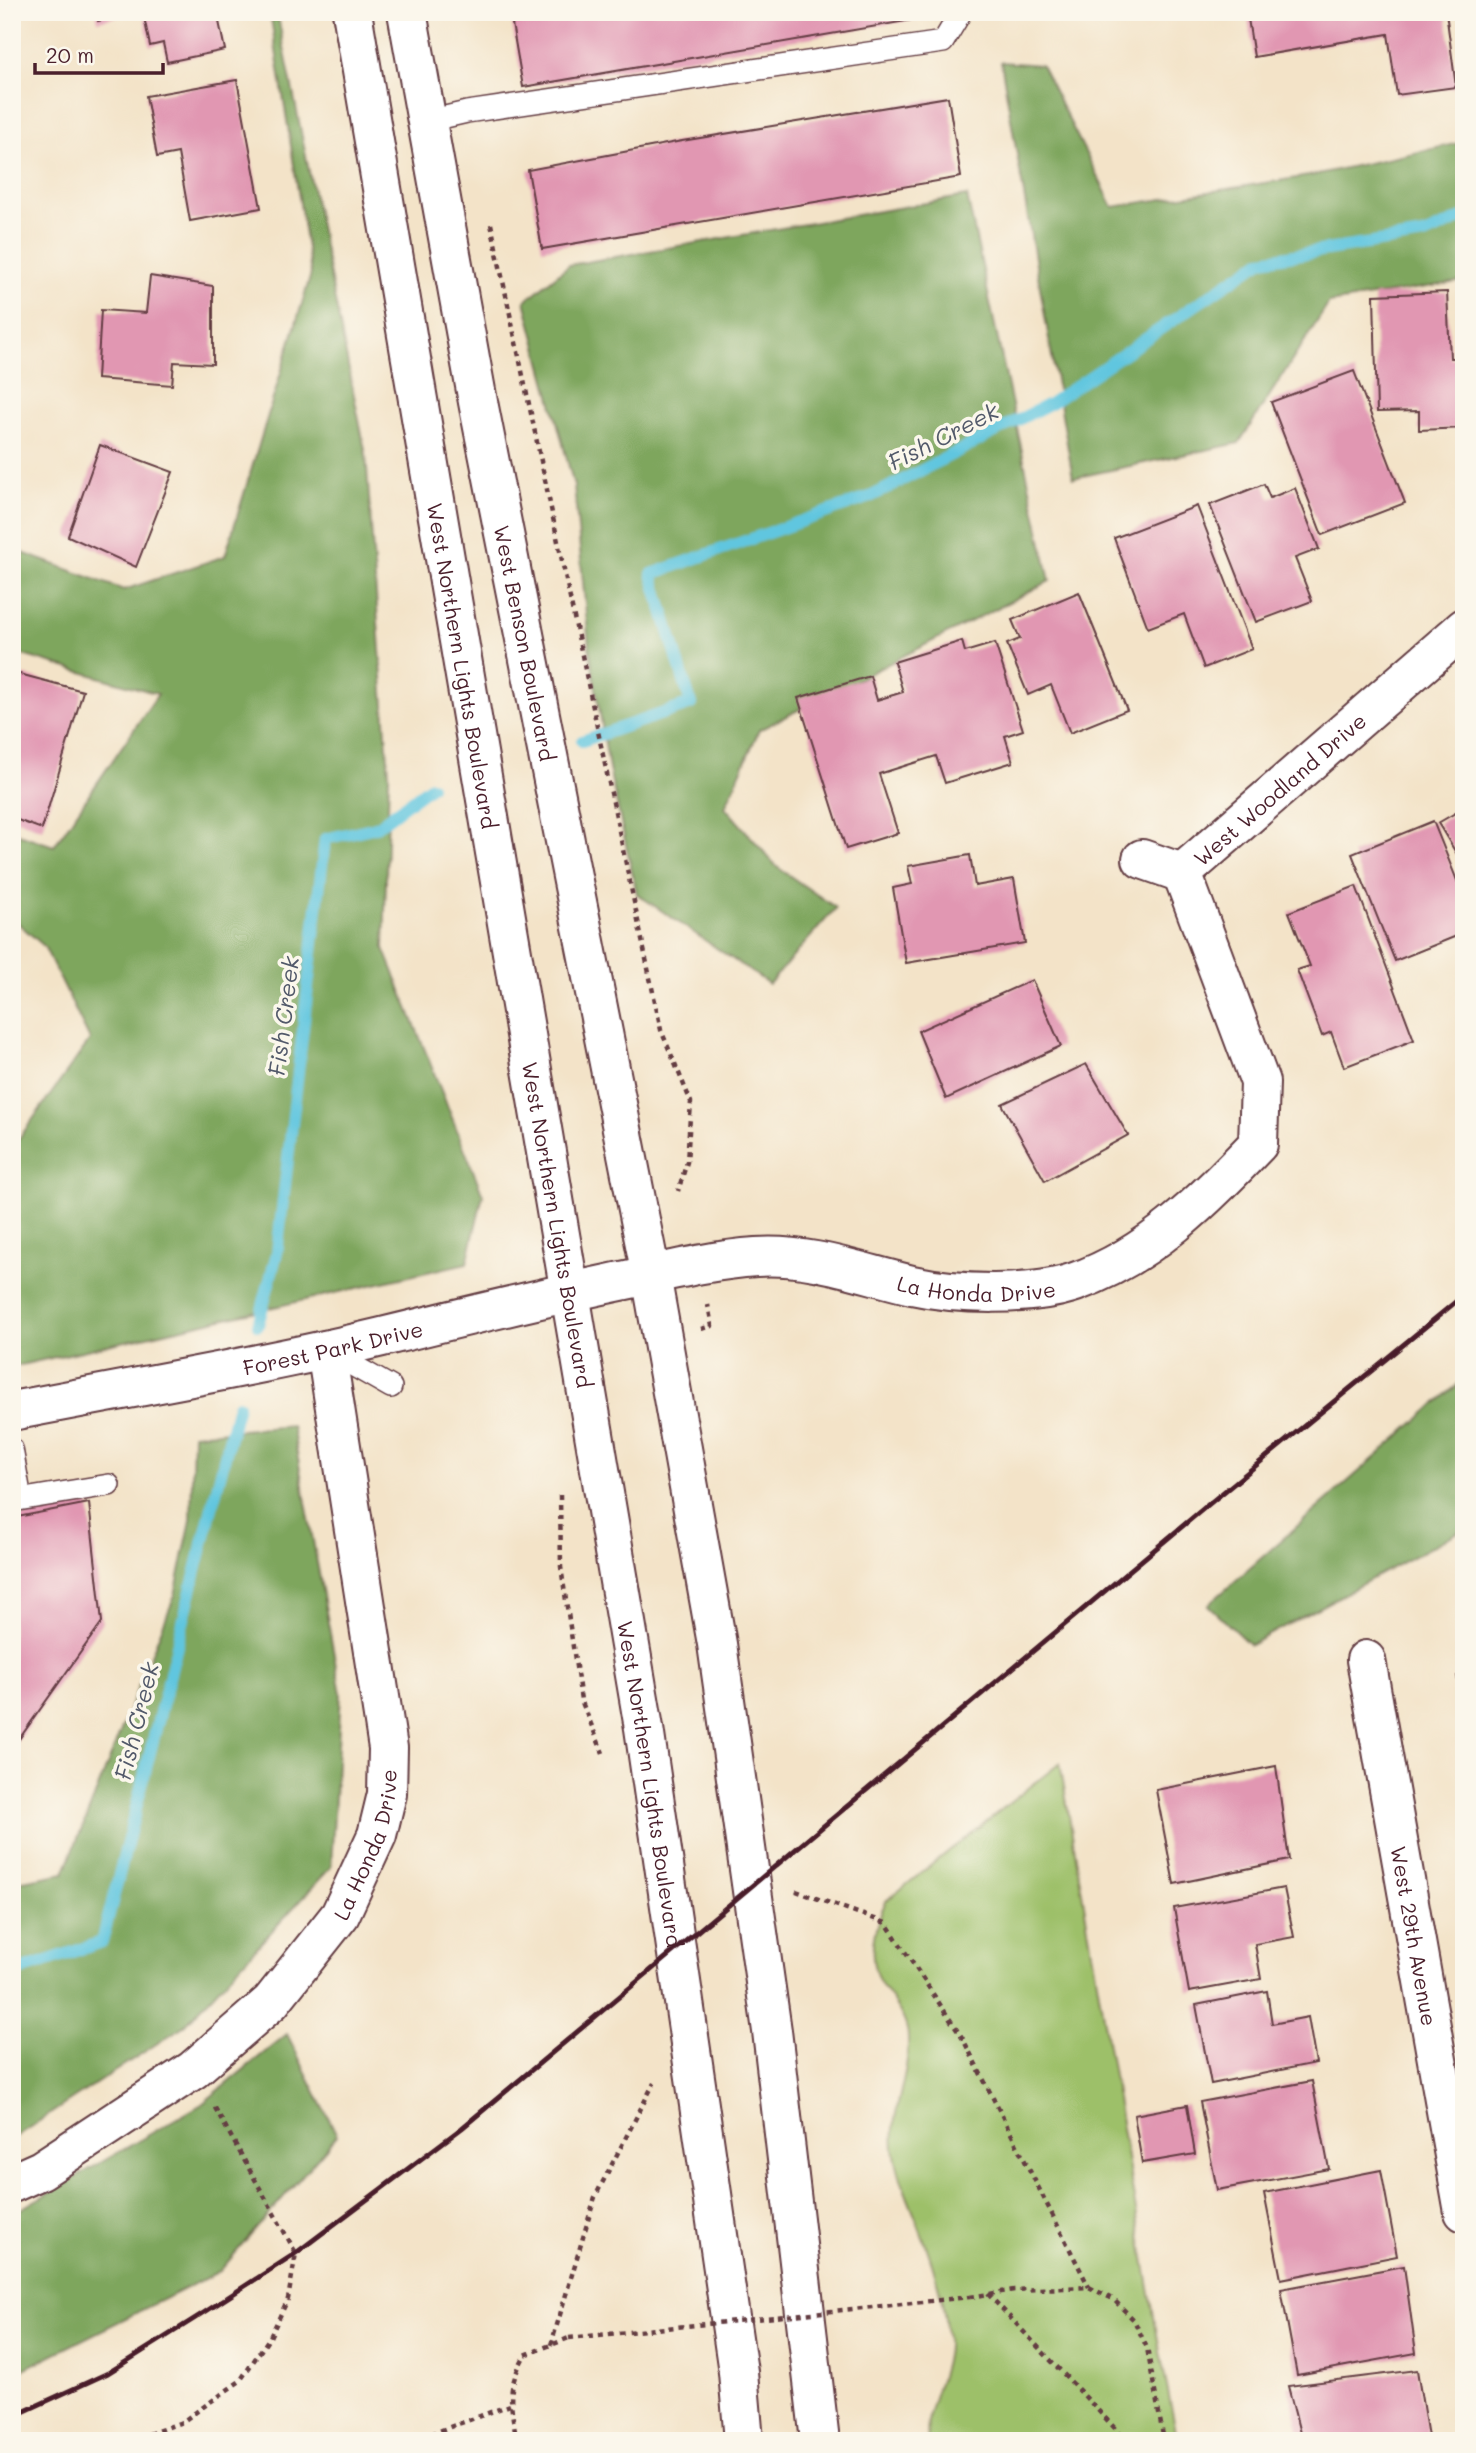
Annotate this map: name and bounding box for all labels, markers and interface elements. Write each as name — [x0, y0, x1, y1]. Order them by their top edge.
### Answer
scale bar — [35, 32, 163, 76]
text: 20 m — [46, 41, 94, 68]
water label: Fish Creek — [883, 395, 1004, 477]
street label: West Northern Lights Boulevard — [422, 501, 504, 831]
street label: West Benson Boulevard — [489, 523, 562, 763]
street label: West Woodland Drive — [1187, 706, 1371, 871]
water label: Fish Creek — [261, 954, 305, 1077]
street label: West Northern Lights Boulevard — [517, 1060, 599, 1390]
street label: La Honda Drive — [895, 1268, 1058, 1306]
street label: Forest Park Drive — [240, 1314, 426, 1380]
street label: West Northern Lights Boulevard — [612, 1618, 689, 1949]
water label: Fish Creek — [107, 1658, 165, 1783]
street label: La Honda Drive — [326, 1769, 401, 1924]
street label: West 29th Avenue — [1386, 1844, 1444, 2028]

